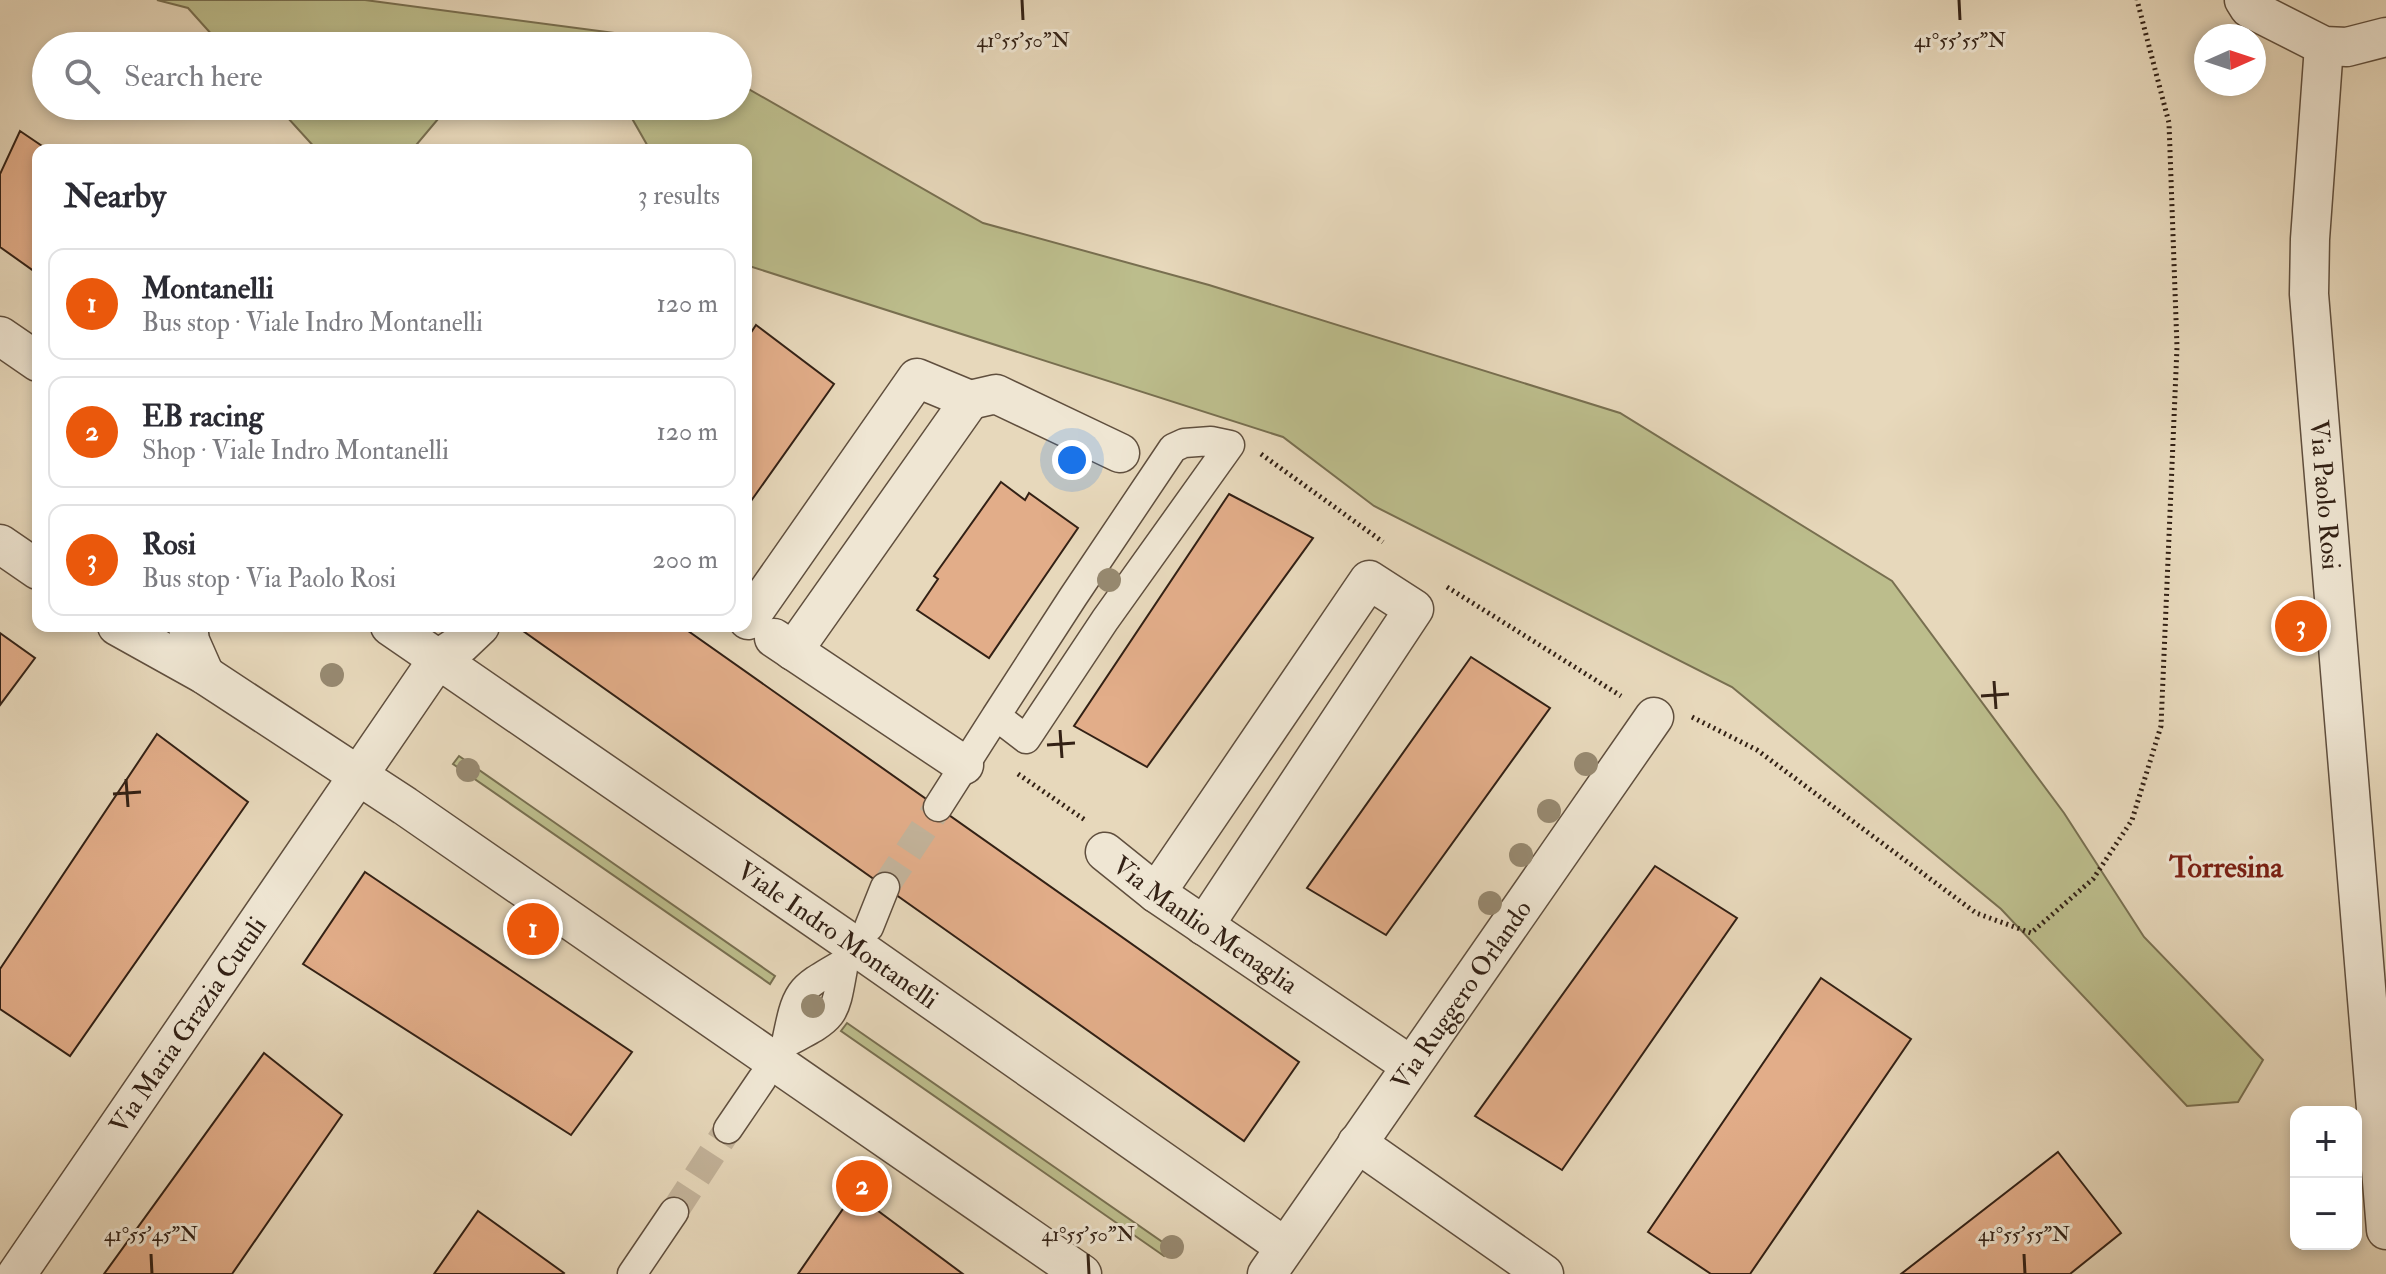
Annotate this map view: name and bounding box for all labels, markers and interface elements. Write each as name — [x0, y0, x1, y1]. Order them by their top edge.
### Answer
north arrow — [2194, 24, 2266, 96]
text: 41°55'50"N — [976, 28, 1070, 53]
text: 41°55'55"N — [1914, 28, 2006, 53]
search box — [32, 32, 752, 120]
icon: search — [60, 54, 104, 98]
text: Search here — [124, 58, 263, 95]
text: Nearby — [64, 175, 166, 218]
text: 3 results — [638, 180, 720, 212]
text: Montanelli — [142, 270, 274, 307]
text: 1 — [87, 288, 97, 320]
text: 120 m — [657, 288, 718, 320]
text: Bus stop · Viale Indro Montanelli — [142, 307, 483, 339]
text: EB racing — [142, 398, 263, 435]
text: 2 — [85, 416, 99, 448]
text: 120 m — [657, 416, 718, 448]
street label: Via Paolo Rosi — [2302, 419, 2347, 571]
text: Shop · Viale Indro Montanelli — [142, 435, 449, 467]
your location — [1052, 440, 1092, 480]
text: Rosi — [142, 526, 196, 563]
text: 3 — [87, 544, 97, 576]
text: 200 m — [653, 544, 718, 576]
text: Bus stop · Via Paolo Rosi — [142, 563, 396, 595]
pin: 3 — [2275, 596, 2327, 656]
street label: Via Manlio Menaglia — [1106, 849, 1304, 1001]
district label: Torresina — [2168, 849, 2285, 886]
street label: Viale Indro Montanelli — [731, 855, 944, 1016]
street label: Via Ruggero Orlando — [1385, 894, 1539, 1097]
pin: 1 — [507, 899, 559, 959]
street label: Via Maria Grazia Cutuli — [103, 911, 274, 1140]
map controls — [2290, 1106, 2362, 1250]
button: + — [2290, 1106, 2362, 1178]
pin: 2 — [836, 1156, 888, 1216]
button: − — [2290, 1178, 2362, 1250]
text: 41°55'45"N — [104, 1222, 198, 1247]
text: 41°55'50"N — [1041, 1222, 1135, 1247]
text: 41°55'55"N — [1978, 1222, 2070, 1247]

